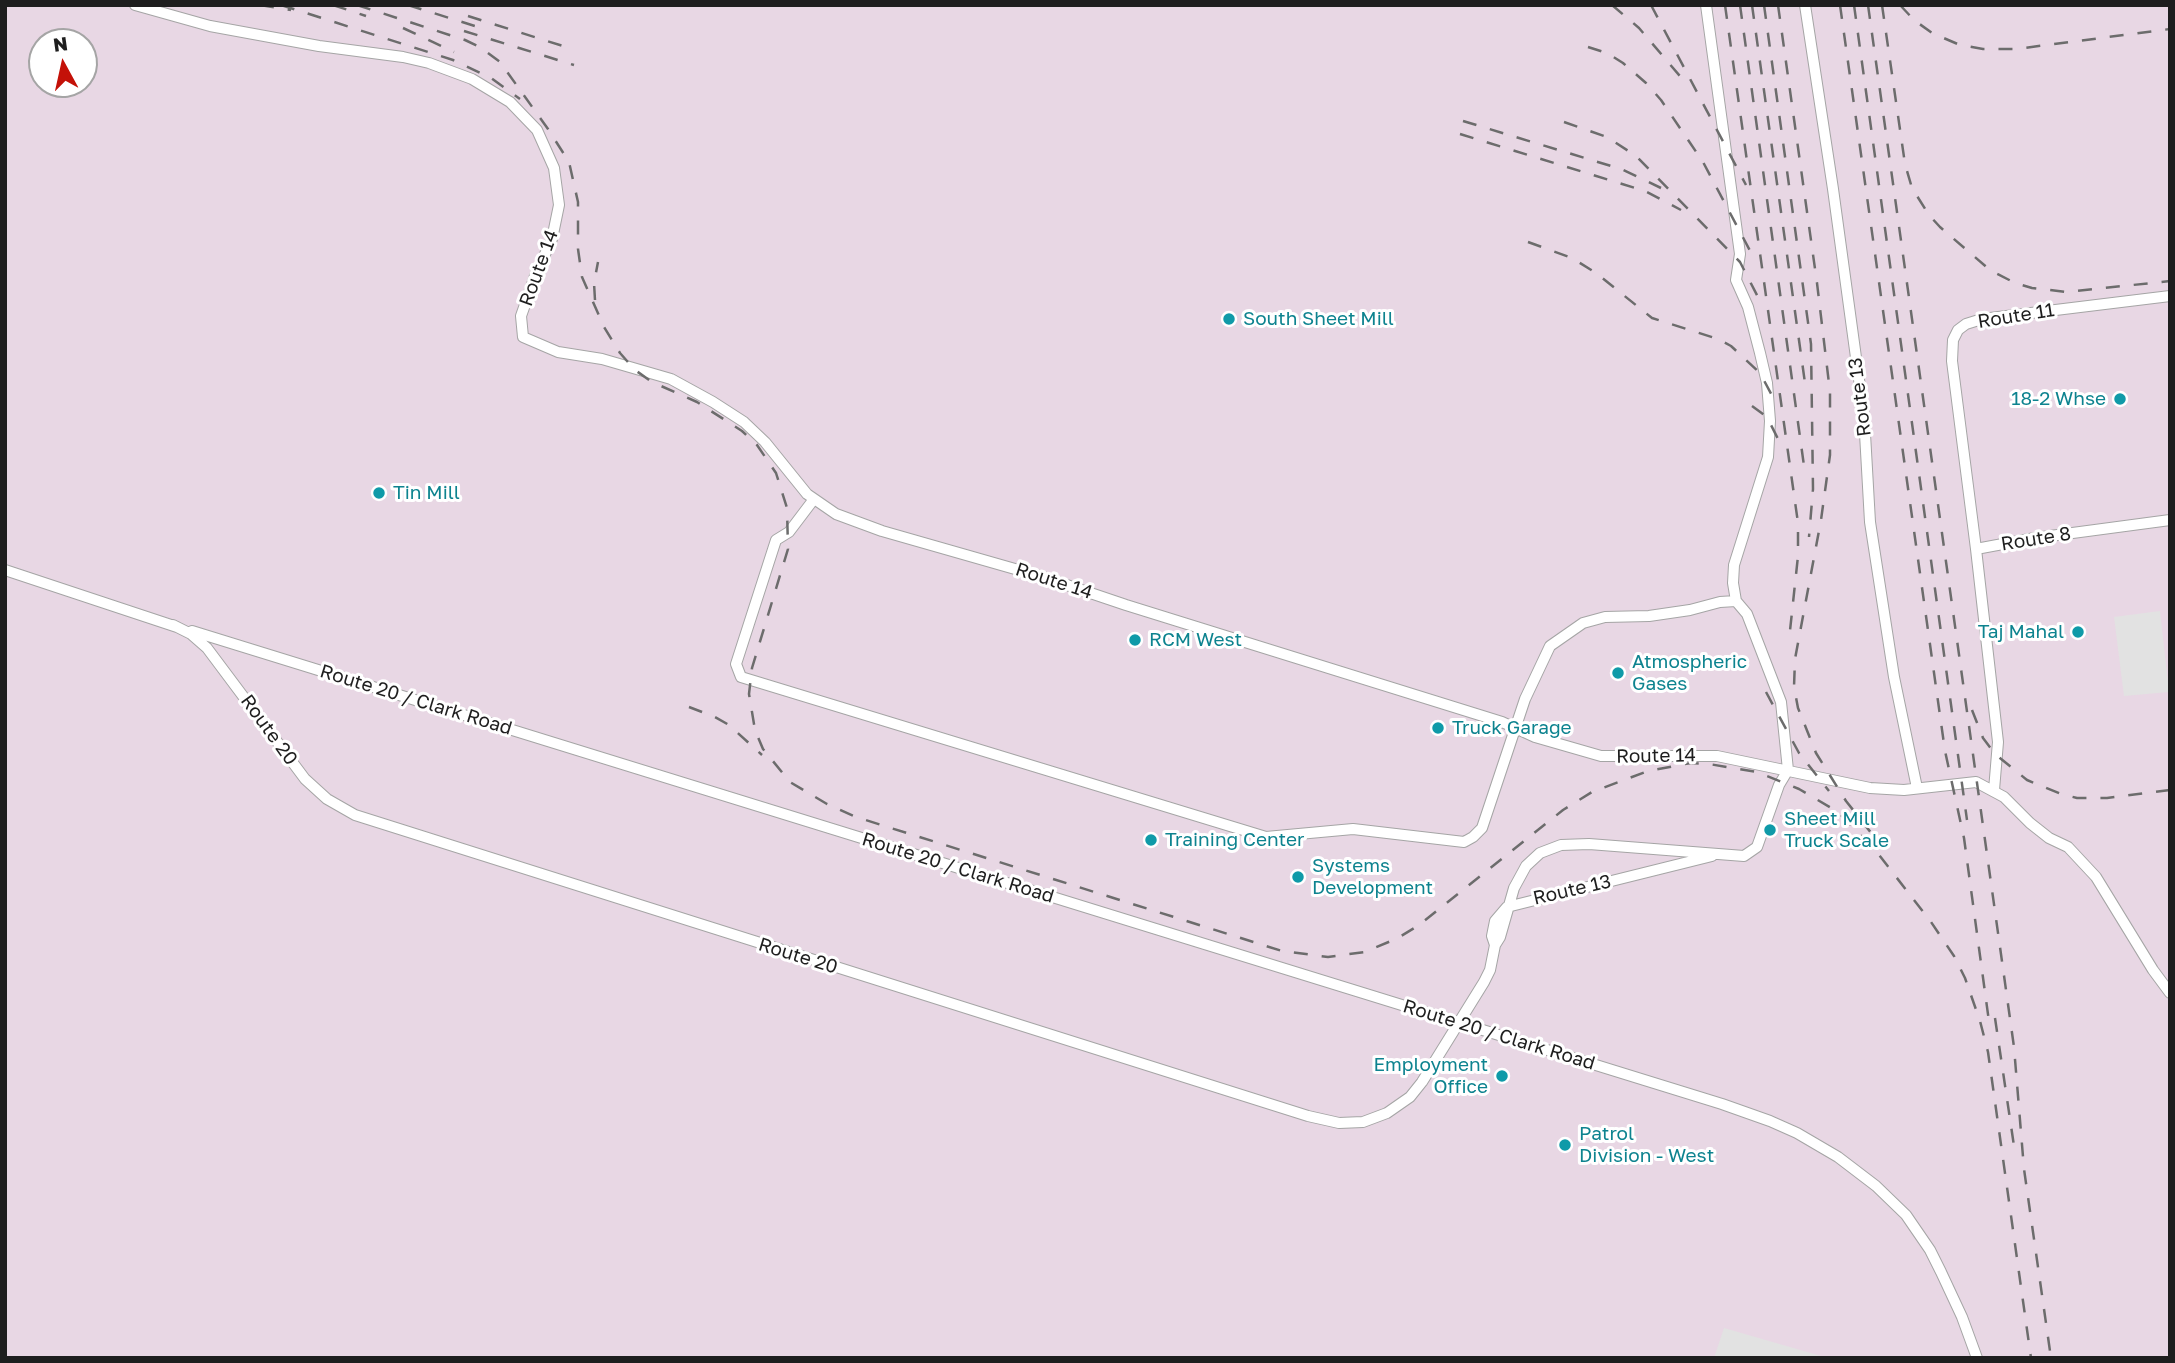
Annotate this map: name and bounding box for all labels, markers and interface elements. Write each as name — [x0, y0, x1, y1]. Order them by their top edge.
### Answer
north arrow — [28, 28, 98, 98]
text: N — [52, 31, 69, 56]
street label: Route 14 — [515, 227, 563, 309]
street label: Route 11 — [1976, 299, 2056, 333]
place label: South Sheet Mill — [1243, 308, 1394, 330]
marker: South Sheet Mill — [1221, 311, 1237, 327]
street label: Route 13 — [1844, 356, 1876, 438]
place label: 18-2 Whse — [2011, 388, 2106, 410]
marker: 18-2 Whse — [2112, 391, 2128, 407]
place label: Tin Mill — [393, 482, 460, 504]
marker: Tin Mill — [371, 485, 387, 501]
street label: Route 8 — [1999, 522, 2073, 556]
street label: Route 14 — [1013, 558, 1095, 604]
place label: Taj Mahal — [1978, 621, 2064, 643]
marker: Taj Mahal — [2070, 624, 2086, 640]
place label: RCM West — [1149, 629, 1242, 651]
marker: RCM West — [1127, 632, 1143, 648]
place label: Atmospheric Gases — [1632, 651, 1747, 695]
street label: Route 20 / Clark Road — [317, 660, 515, 740]
marker: Atmospheric Gases — [1610, 665, 1626, 681]
street label: Route 20 — [236, 690, 302, 770]
place label: Truck Garage — [1452, 717, 1572, 739]
marker: Truck Garage — [1430, 720, 1446, 736]
street label: Route 14 — [1616, 744, 1696, 768]
place label: Sheet Mill Truck Scale — [1784, 808, 1889, 852]
marker: Sheet Mill Truck Scale — [1762, 822, 1778, 838]
street label: Route 20 / Clark Road — [859, 828, 1057, 908]
place label: Training Center — [1165, 829, 1304, 851]
marker: Training Center — [1143, 832, 1159, 848]
place label: Systems Development — [1312, 855, 1433, 899]
marker: Systems Development — [1290, 869, 1306, 885]
street label: Route 13 — [1531, 870, 1613, 910]
street label: Route 20 — [756, 933, 840, 979]
street label: Route 20 / Clark Road — [1400, 995, 1598, 1075]
place label: Employment Office — [1373, 1054, 1488, 1098]
marker: Employment Office — [1494, 1068, 1510, 1084]
place label: Patrol Division - West — [1579, 1123, 1714, 1167]
marker: Patrol Division - West — [1557, 1137, 1573, 1153]

